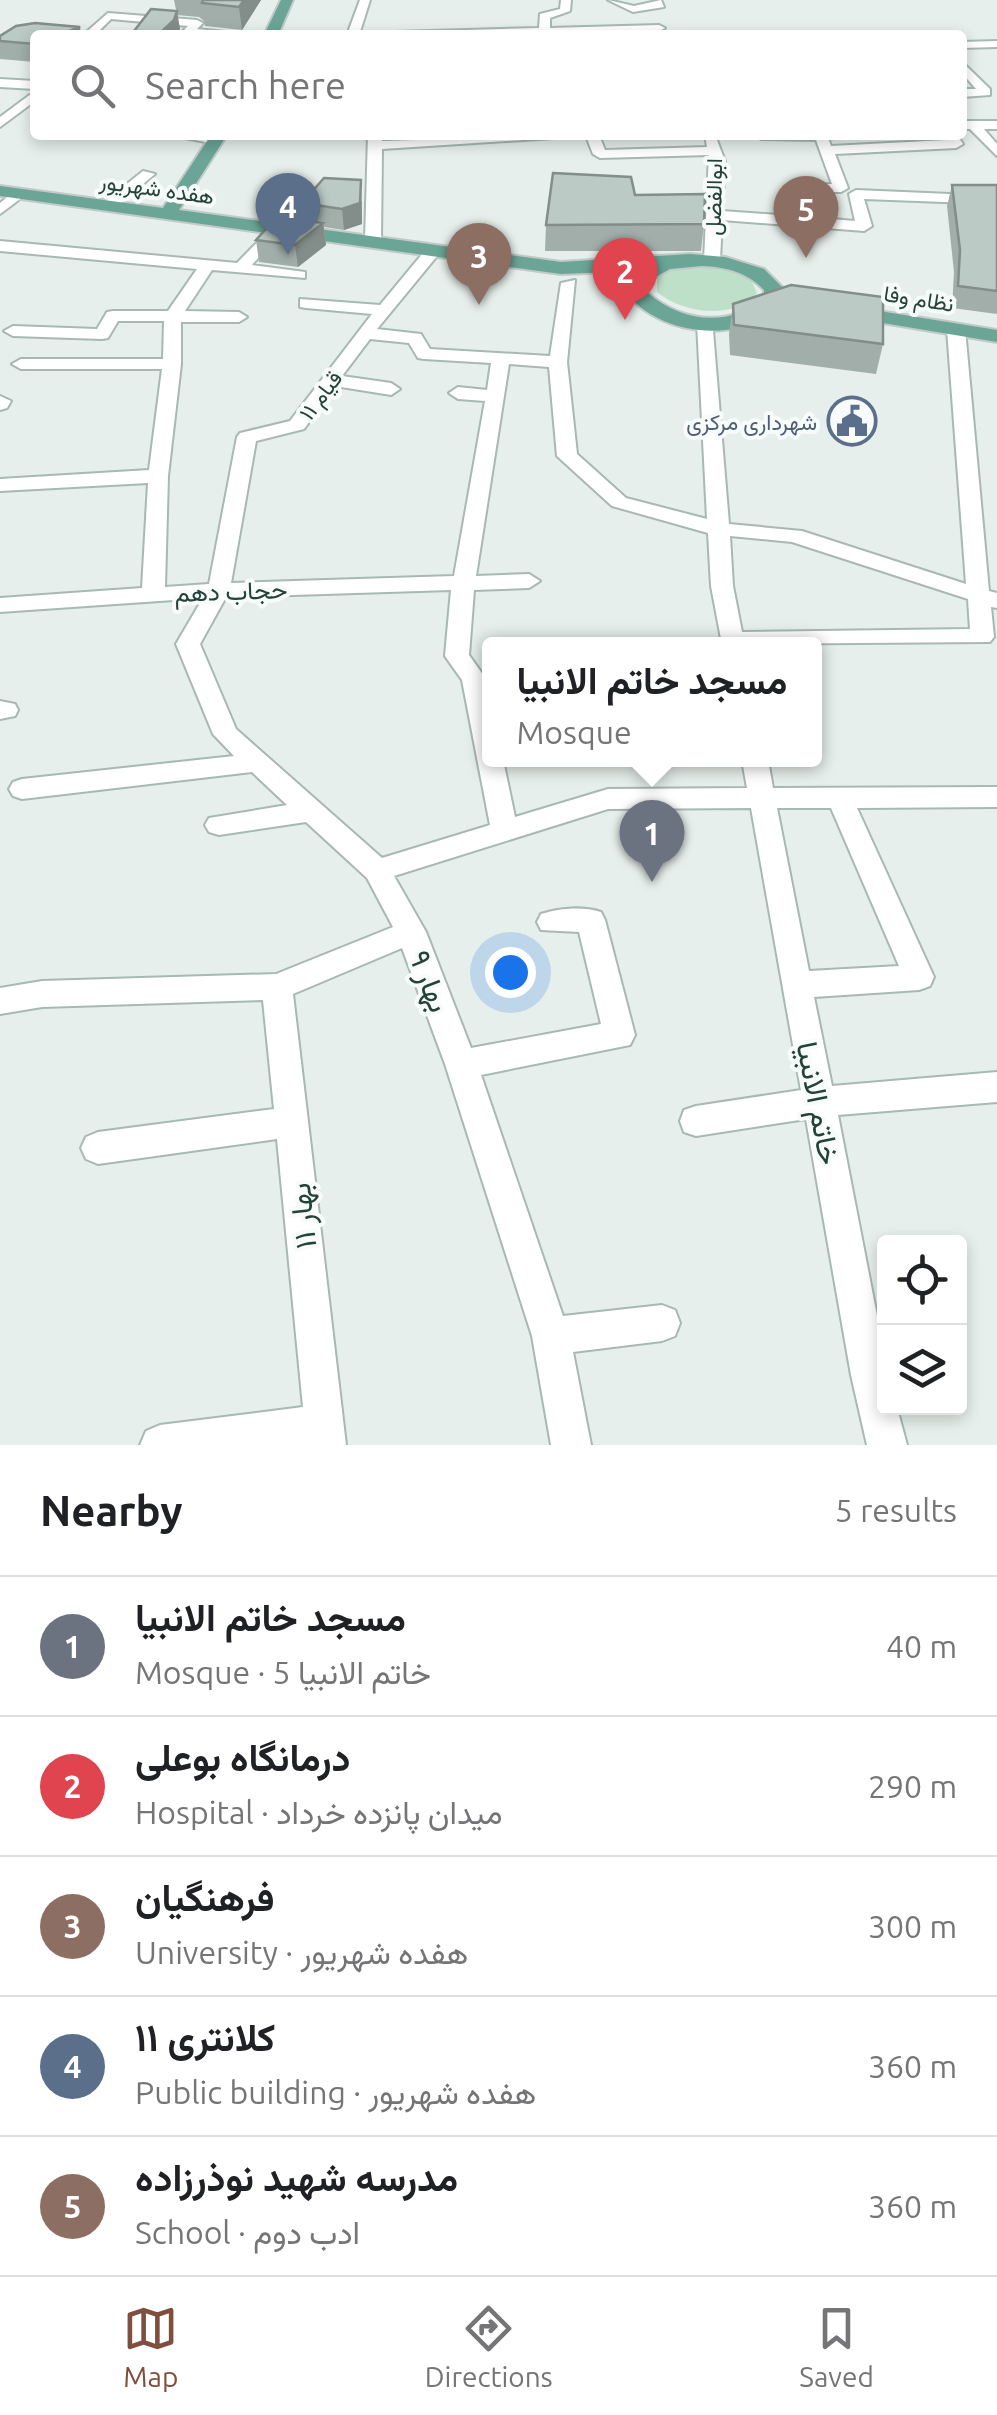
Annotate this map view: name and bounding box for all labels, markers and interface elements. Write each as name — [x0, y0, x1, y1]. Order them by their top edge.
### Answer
search box — [30, 30, 967, 140]
icon: search — [65, 58, 120, 113]
text: Search here — [145, 64, 346, 106]
street label: ابوالفضل — [700, 158, 728, 236]
street label: هفده شهریور — [97, 167, 216, 210]
pin: 4 — [256, 172, 320, 255]
pin: 5 — [774, 176, 838, 258]
pin: 3 — [446, 222, 512, 305]
pin: 2 — [592, 238, 658, 320]
street label: نظام وفا — [882, 280, 956, 319]
street label: قیام ۱۱ — [294, 366, 349, 426]
public building icon: شهرداری مرکزی — [826, 395, 878, 447]
place label: شهرداری مرکزی — [686, 409, 817, 436]
street label: حجاب دهم — [174, 575, 288, 610]
popup — [482, 637, 822, 767]
text: مسجد خاتم الانبیا — [517, 659, 787, 701]
text: Mosque — [517, 714, 632, 750]
pin: 1 — [620, 800, 684, 882]
street label: بهار ۹ — [401, 945, 457, 1017]
your location — [485, 947, 536, 998]
street label: خاتم الانبیا — [787, 1039, 848, 1168]
street label: بهار ۱۱ — [282, 1181, 324, 1251]
map controls — [877, 1235, 967, 1415]
button: locate — [877, 1235, 967, 1325]
button: layers — [877, 1325, 967, 1415]
text: Nearby — [40, 1487, 183, 1534]
text: 5 results — [835, 1492, 957, 1528]
text: مسجد خاتم الانبیا — [135, 1596, 406, 1638]
text: 1 — [63, 1628, 82, 1664]
text: 40 m — [886, 1628, 957, 1664]
text: Mosque · خاتم الانبیا 5 — [135, 1654, 431, 1690]
text: درمانگاه بوعلی — [135, 1736, 350, 1778]
text: 2 — [63, 1768, 82, 1804]
text: 290 m — [868, 1768, 957, 1804]
text: Hospital · میدان پانزده خرداد — [135, 1794, 503, 1830]
text: فرهنگیان — [135, 1876, 275, 1918]
text: 3 — [63, 1908, 82, 1944]
text: 300 m — [868, 1908, 957, 1944]
text: University · هفده شهریور — [135, 1934, 468, 1970]
text: کلانتری ۱۱ — [135, 2016, 275, 2058]
text: 4 — [63, 2048, 82, 2084]
text: 360 m — [868, 2048, 957, 2084]
text: Public building · هفده شهریور — [135, 2074, 536, 2110]
text: مدرسه شهید نوذرزاده — [135, 2156, 458, 2198]
text: 5 — [63, 2188, 82, 2224]
text: 360 m — [868, 2188, 957, 2224]
text: School · ادب دوم — [135, 2214, 360, 2250]
tab: Map — [123, 2301, 178, 2392]
tab: Directions — [425, 2301, 553, 2392]
tab: Saved — [799, 2301, 874, 2392]

